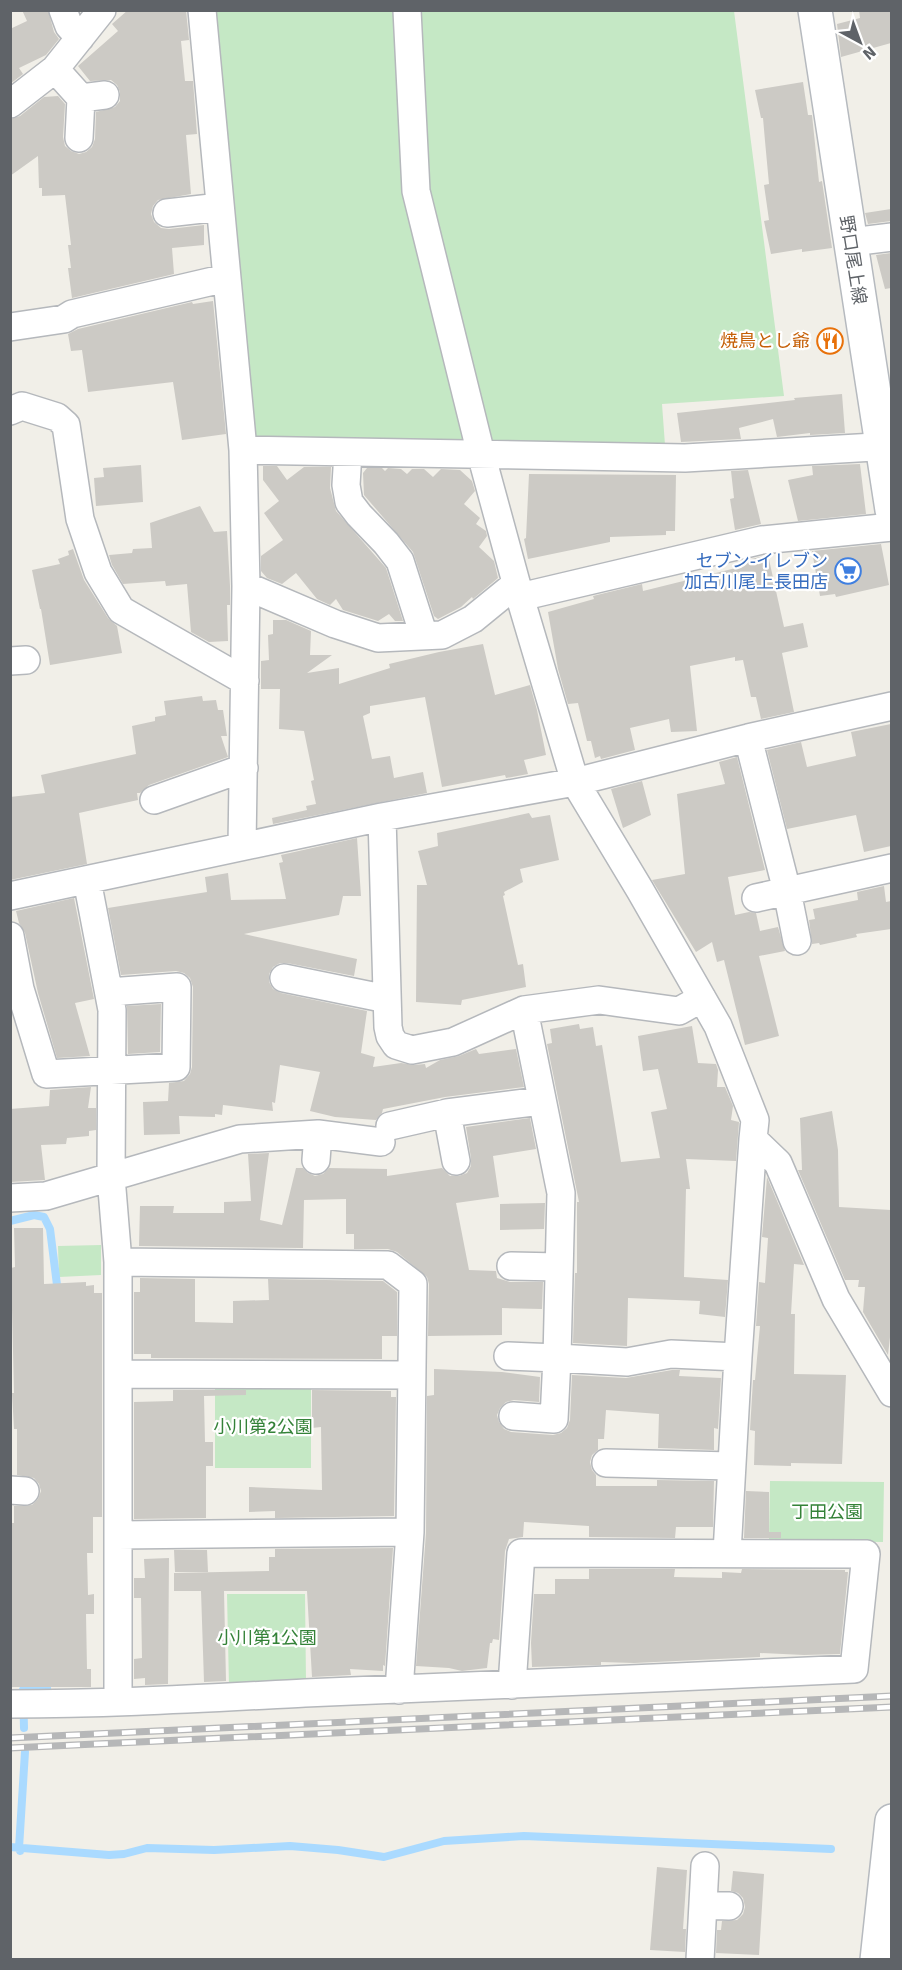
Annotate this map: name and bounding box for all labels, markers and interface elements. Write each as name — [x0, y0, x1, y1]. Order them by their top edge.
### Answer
north arrow — [830, 12, 890, 72]
text: N — [858, 41, 880, 64]
street label: 野口尾上線 — [835, 214, 871, 306]
restaurant icon: 焼鳥とし爺 — [815, 326, 845, 356]
place label: 焼鳥とし爺 — [720, 330, 810, 352]
place label: セブン-イレブン 加古川尾上長田店 — [684, 550, 828, 593]
supermarket icon: セブン-イレブン 加古川尾上長田店 — [833, 556, 863, 586]
park label: 小川第2公園 — [213, 1416, 313, 1438]
park label: 丁田公園 — [791, 1501, 863, 1523]
park label: 小川第1公園 — [217, 1627, 317, 1649]

